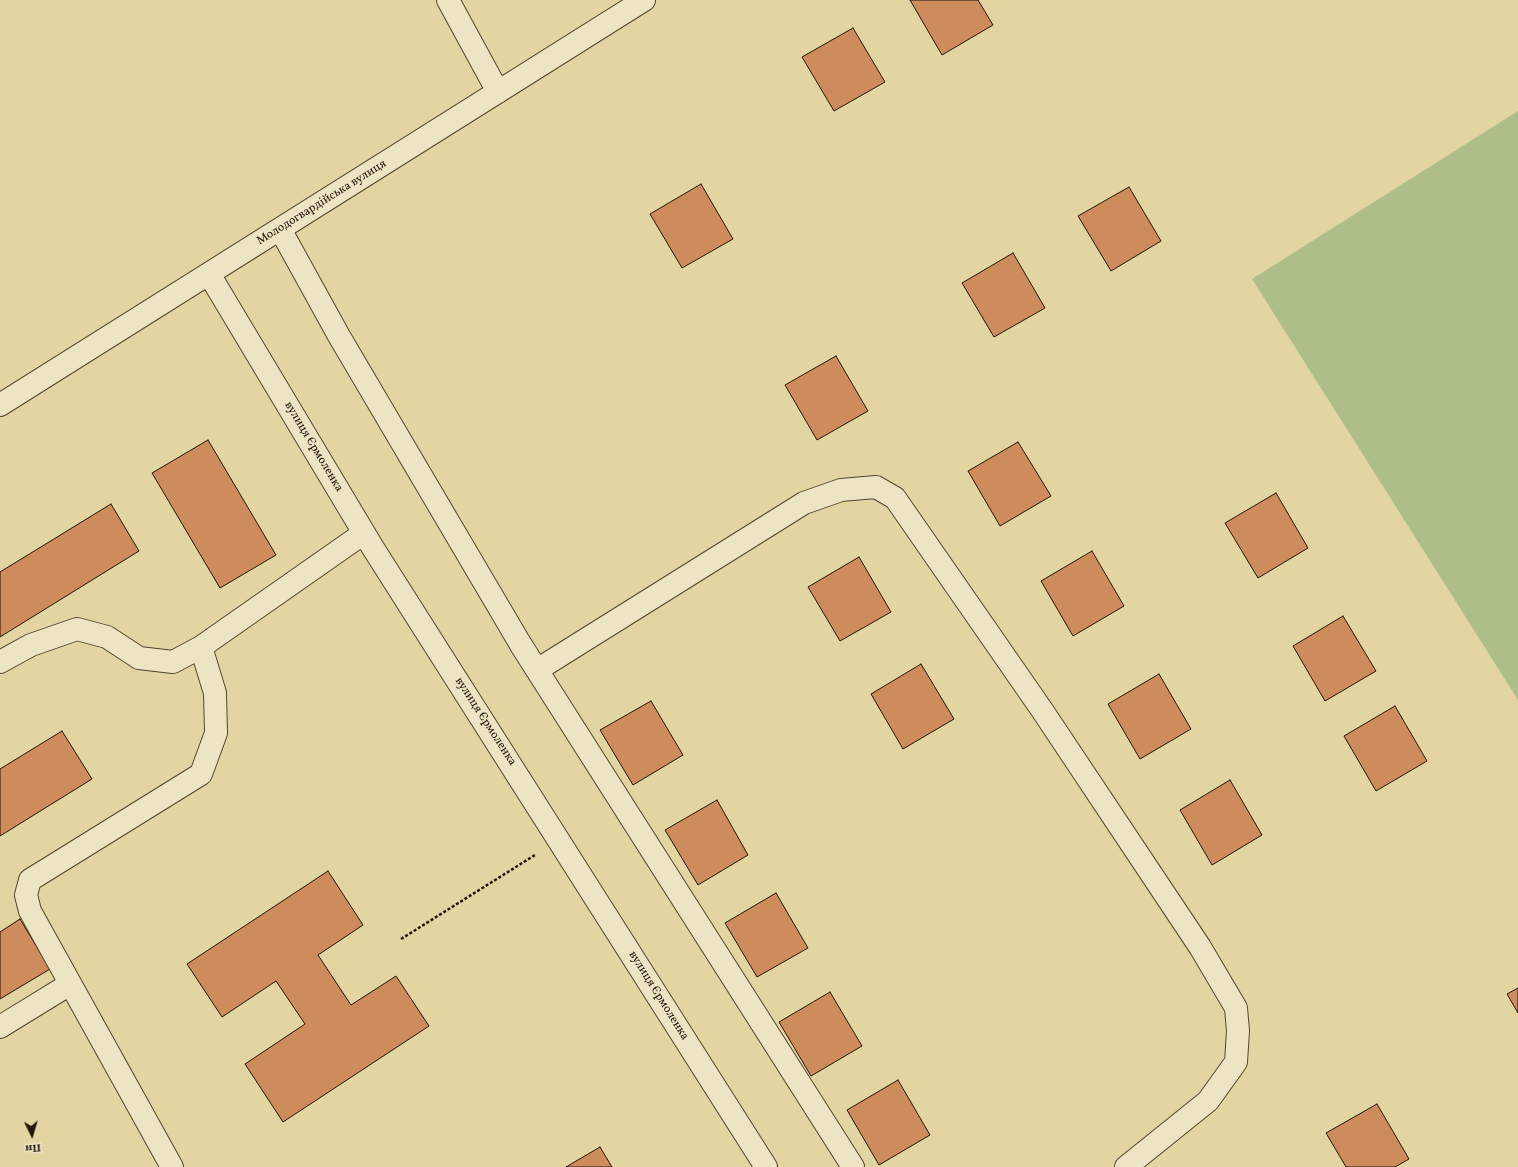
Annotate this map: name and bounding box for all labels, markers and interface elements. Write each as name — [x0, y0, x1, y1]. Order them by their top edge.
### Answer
street label: Молодогвардійська вулиця — [254, 157, 390, 249]
street label: вулиця Єрмоленка — [280, 399, 346, 495]
street label: вулиця Єрмоленка — [451, 675, 519, 769]
street label: вулиця Єрмоленка — [625, 949, 691, 1043]
north arrow — [12, 1115, 52, 1155]
text: Пн — [25, 1139, 42, 1156]

